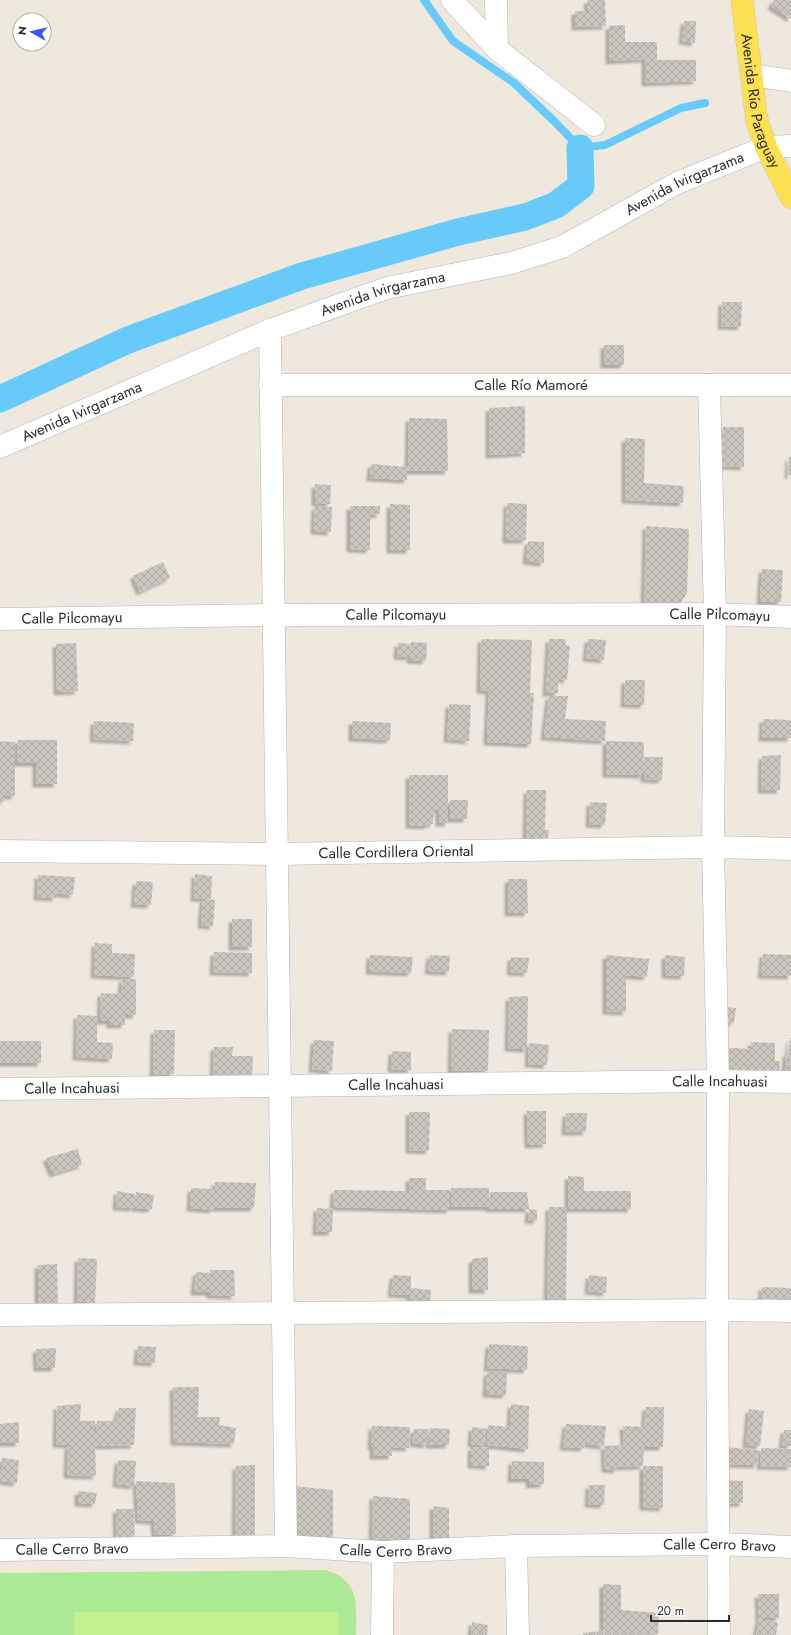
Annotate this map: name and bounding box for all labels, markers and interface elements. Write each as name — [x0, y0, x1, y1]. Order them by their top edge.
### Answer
north arrow — [12, 12, 52, 52]
text: N — [14, 25, 31, 36]
street label: Avenida Río Paraguay — [735, 32, 786, 172]
street label: Avenida Ivirgarzama — [621, 146, 747, 221]
street label: Avenida Ivirgarzama — [317, 266, 447, 322]
street label: Calle Río Mamoré — [474, 374, 588, 396]
street label: Avenida Ivirgarzama — [18, 376, 145, 447]
street label: Calle Pilcomayu — [669, 603, 771, 627]
street label: Calle Pilcomayu — [345, 604, 446, 626]
street label: Calle Pilcomayu — [21, 606, 123, 630]
street label: Calle Cordillera Oriental — [318, 840, 474, 864]
street label: Calle Incahuasi — [672, 1070, 768, 1093]
street label: Calle Incahuasi — [348, 1073, 444, 1096]
street label: Calle Incahuasi — [24, 1077, 120, 1100]
street label: Calle Cerro Bravo — [663, 1533, 776, 1557]
street label: Calle Cerro Bravo — [15, 1537, 129, 1561]
street label: Calle Cerro Bravo — [339, 1538, 453, 1563]
scale bar — [651, 1597, 729, 1623]
text: 20 m — [657, 1602, 684, 1620]

